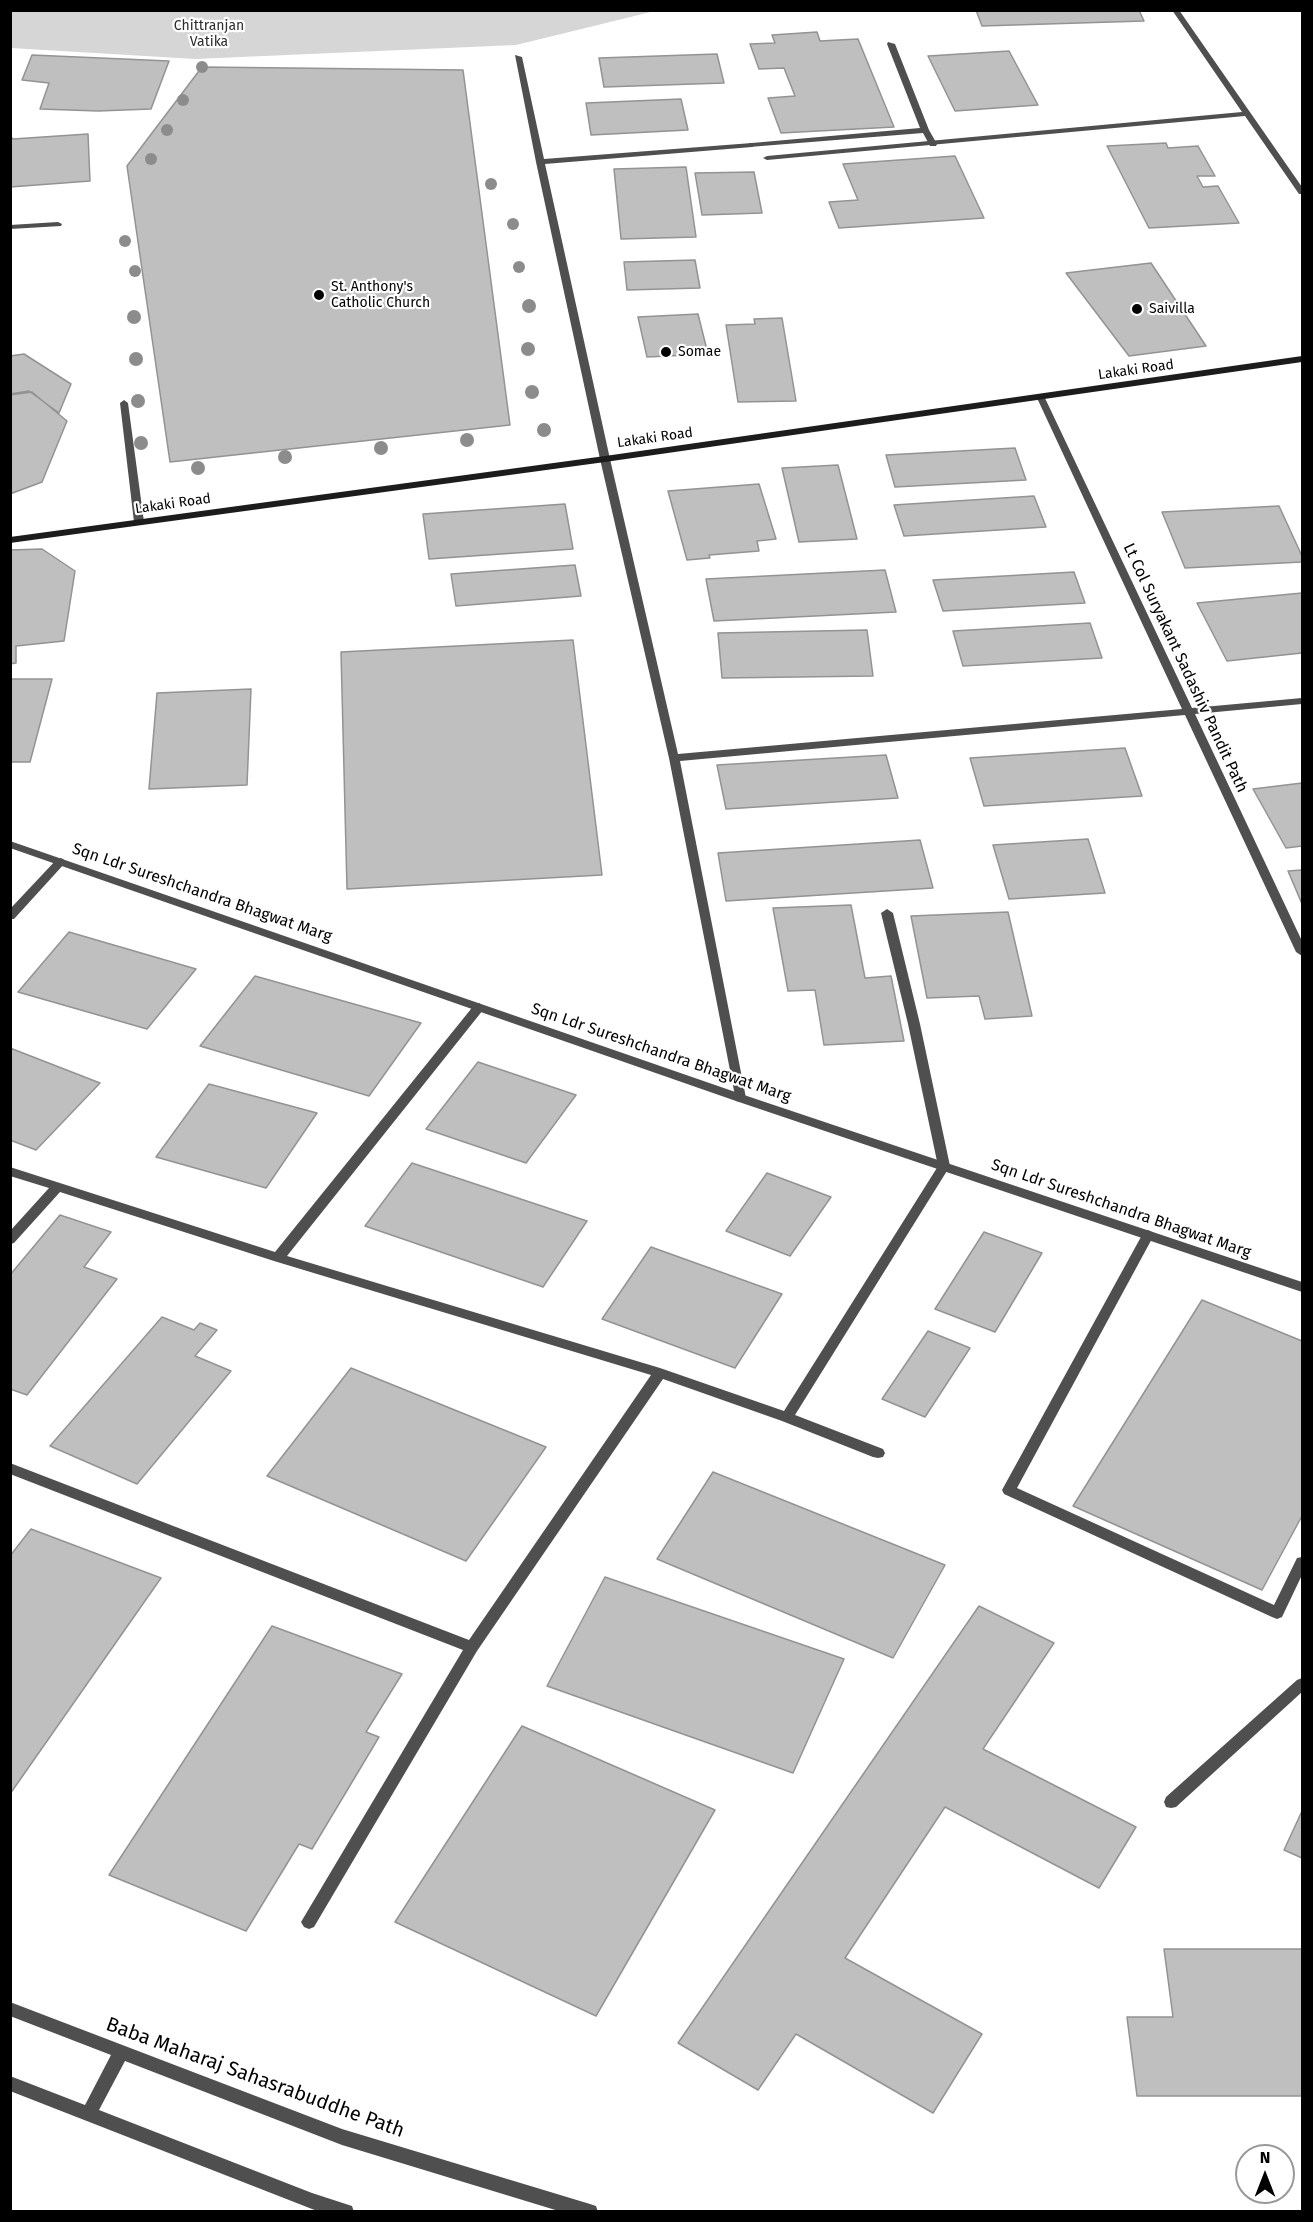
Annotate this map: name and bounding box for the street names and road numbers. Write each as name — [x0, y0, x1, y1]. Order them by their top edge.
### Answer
street label: Lakaki Road — [1097, 356, 1175, 384]
street label: Lakaki Road — [616, 424, 694, 452]
street label: Lakaki Road — [134, 490, 212, 518]
street label: Lt Col Suryakant Sadashiv Pandit Path — [1119, 540, 1251, 796]
street label: Sqn Ldr Sureshchandra Bhagwat Marg — [70, 839, 334, 947]
street label: Sqn Ldr Sureshchandra Bhagwat Marg — [529, 999, 793, 1107]
street label: Sqn Ldr Sureshchandra Bhagwat Marg — [989, 1155, 1253, 1263]
street label: Baba Maharaj Sahasrabuddhe Path — [103, 2013, 407, 2143]

